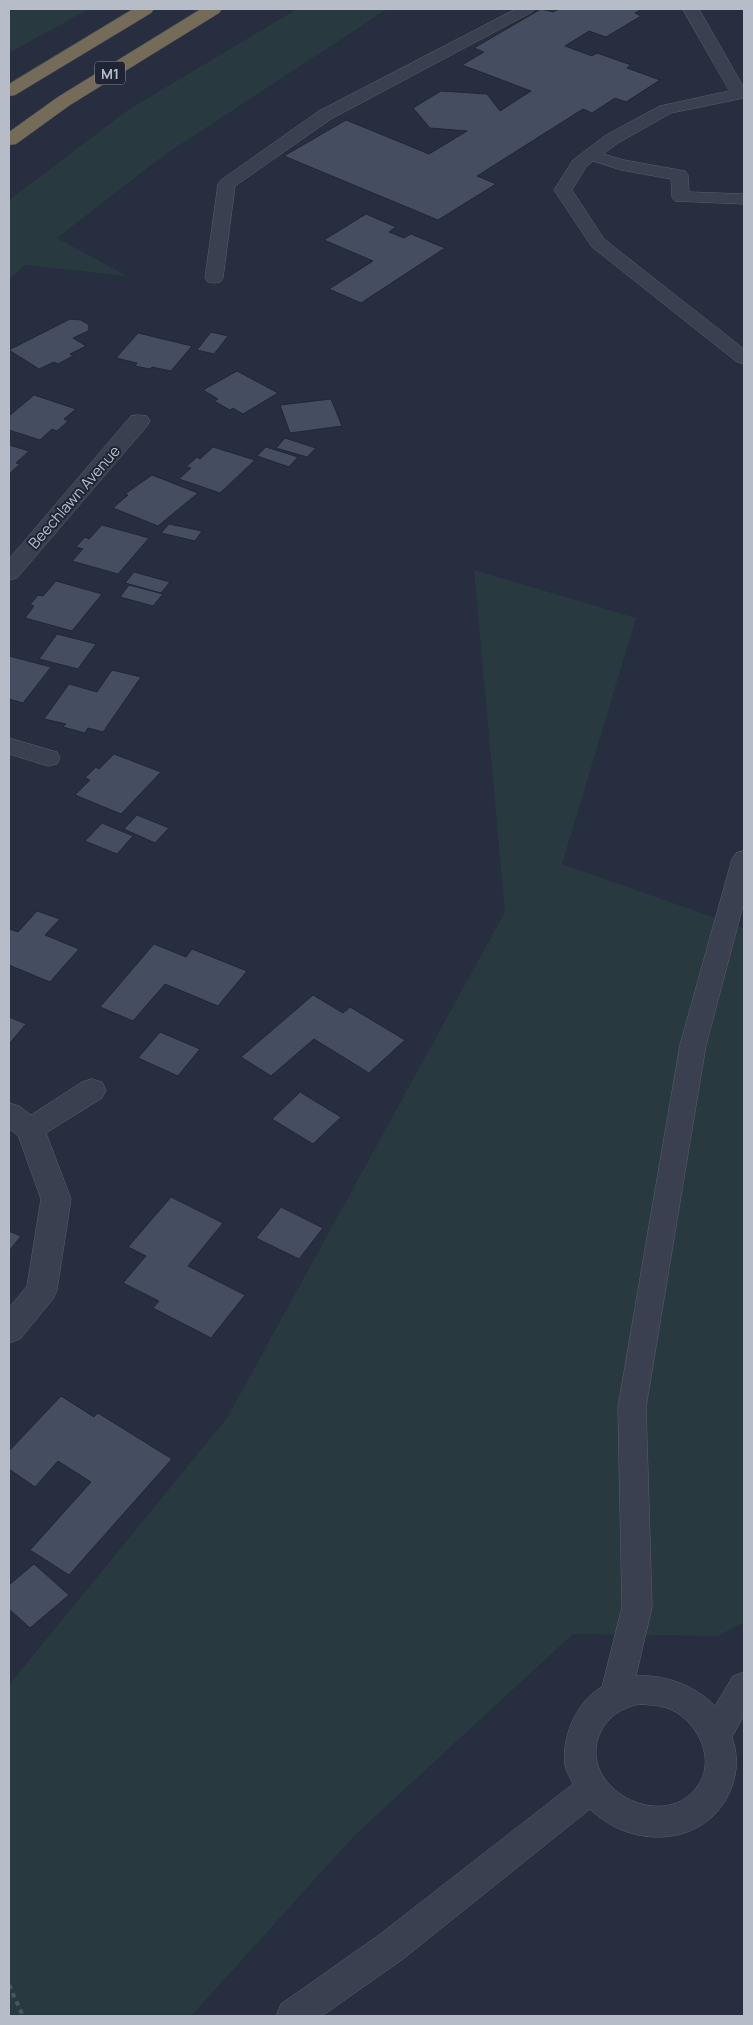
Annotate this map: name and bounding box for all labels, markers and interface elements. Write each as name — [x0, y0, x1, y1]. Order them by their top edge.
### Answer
road number: M1 — [95, 62, 125, 84]
street label: Beechlawn Avenue — [23, 441, 125, 553]

